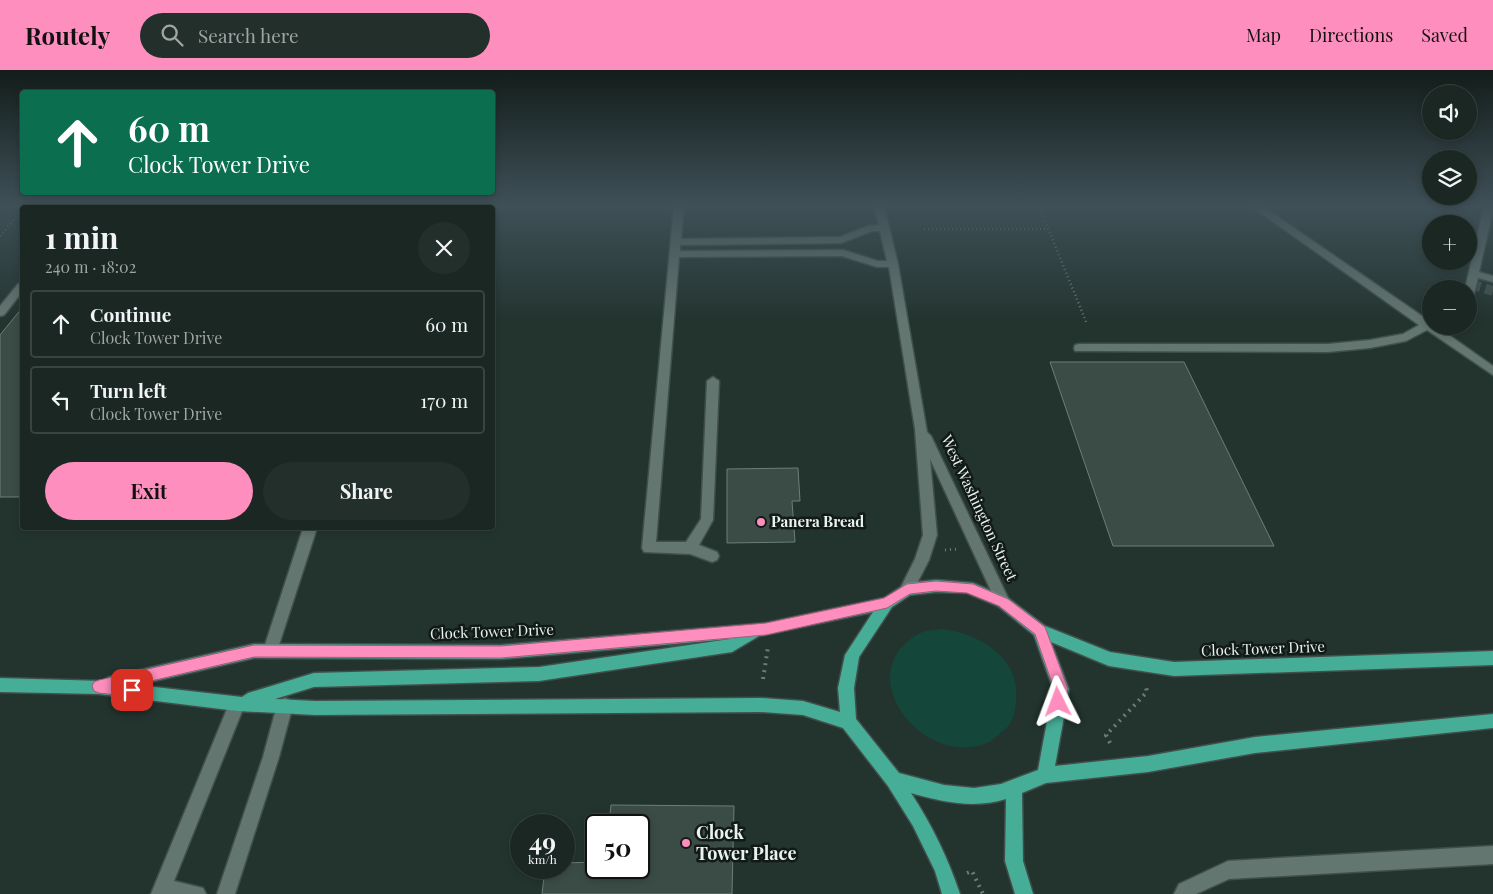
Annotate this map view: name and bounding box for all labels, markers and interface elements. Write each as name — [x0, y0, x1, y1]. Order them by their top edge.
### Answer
search box — [140, 13, 490, 58]
text: Routely — [25, 19, 110, 51]
icon: search — [158, 21, 186, 49]
text: Search here — [198, 22, 299, 48]
text: Map — [1246, 23, 1281, 47]
text: Directions — [1309, 23, 1393, 47]
text: Saved — [1421, 23, 1468, 47]
map controls — [1422, 85, 1477, 335]
button: sound — [1422, 85, 1477, 140]
text: 60 m — [128, 104, 210, 151]
icon: ahead — [45, 110, 110, 175]
text: Clock Tower Drive — [128, 149, 310, 179]
button: layers — [1422, 150, 1477, 205]
button: + — [1422, 215, 1477, 270]
text: 1 min — [45, 217, 119, 257]
button: close — [418, 222, 470, 274]
text: 240 m · 18:02 — [45, 256, 136, 277]
button: − — [1422, 280, 1477, 335]
text: Continue — [90, 301, 171, 327]
icon: ahead — [47, 310, 75, 338]
text: 60 m — [425, 311, 468, 337]
text: Clock Tower Drive — [90, 327, 222, 348]
text: Turn left — [90, 377, 167, 403]
icon: left — [47, 386, 75, 414]
text: 170 m — [420, 387, 468, 413]
text: Clock Tower Drive — [90, 403, 222, 424]
street label: West Washington Street — [937, 431, 1023, 584]
button: Exit — [45, 462, 253, 520]
button: Share — [263, 462, 470, 520]
place label: Panera Bread — [771, 511, 864, 531]
marker: Panera Bread — [755, 516, 767, 528]
street label: Clock Tower Drive — [430, 619, 554, 643]
street label: Clock Tower Drive — [1201, 636, 1325, 660]
pin — [111, 669, 153, 711]
position arrow — [1031, 675, 1083, 727]
icon: arrive — [118, 676, 146, 704]
speed limit sign: 50 — [585, 814, 650, 879]
place label: Clock Tower Place — [696, 820, 797, 865]
text: 49 — [529, 824, 556, 857]
marker: Clock Tower Place — [680, 837, 692, 849]
text: km/h — [528, 851, 557, 867]

